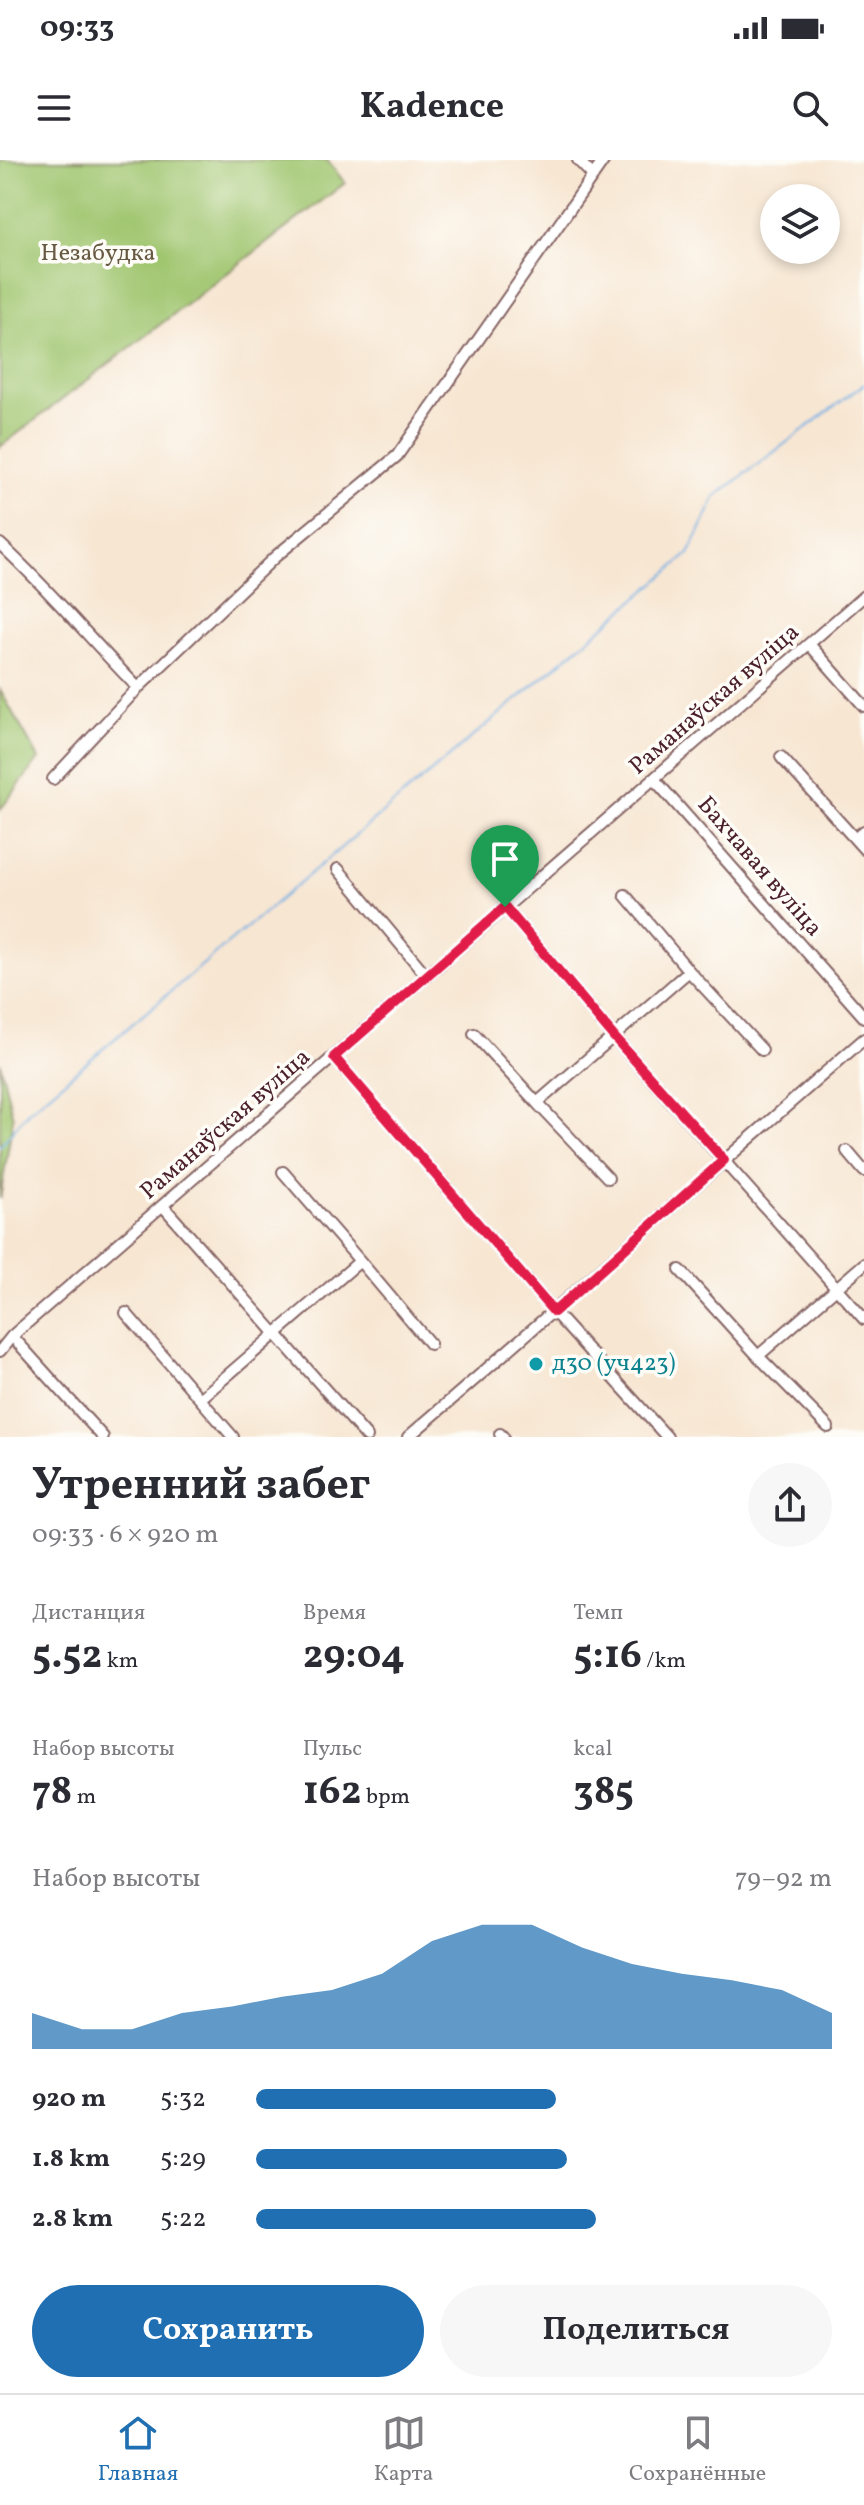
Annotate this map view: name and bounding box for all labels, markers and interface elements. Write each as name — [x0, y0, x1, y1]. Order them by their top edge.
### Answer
text: 09:33 — [40, 7, 114, 49]
text: Kadence — [360, 83, 504, 133]
icon: menu — [32, 86, 76, 130]
icon: search — [788, 86, 832, 130]
map controls — [760, 184, 840, 264]
button: layers — [760, 184, 840, 264]
park label: Незабудка — [41, 237, 155, 271]
street label: Раманаўская вуліца — [622, 616, 808, 784]
street label: Бахчавая вуліца — [688, 789, 830, 945]
pin — [471, 825, 539, 907]
icon: arrive — [483, 837, 527, 881]
street label: Раманаўская вуліца — [133, 1041, 319, 1209]
place label: д30 (уч423) — [552, 1347, 676, 1381]
marker: д30 (уч423) — [527, 1355, 545, 1373]
text: Утренний забег — [32, 1456, 370, 1517]
button: share — [748, 1463, 832, 1547]
text: 09:33 · 6 × 920 m — [32, 1517, 218, 1553]
text: Дистанция — [32, 1598, 145, 1629]
text: Время — [303, 1598, 366, 1629]
text: Темп — [573, 1598, 623, 1629]
text: 5.52 — [32, 1629, 102, 1685]
text: 29:04 — [303, 1629, 405, 1685]
text: 5:16 — [573, 1629, 642, 1685]
text: km — [102, 1646, 138, 1677]
text: /km — [642, 1646, 686, 1677]
text: Набор высоты — [32, 1734, 175, 1765]
text: Пульс — [303, 1734, 362, 1765]
text: kcal — [573, 1734, 612, 1765]
text: 78 — [32, 1765, 72, 1821]
text: 162 — [303, 1765, 362, 1821]
text: 385 — [573, 1765, 634, 1821]
text: m — [72, 1782, 96, 1813]
text: bpm — [362, 1782, 410, 1813]
text: Набор высоты — [32, 1861, 200, 1897]
text: 79–92 m — [735, 1861, 832, 1897]
text: 920 m — [32, 2081, 106, 2117]
text: 5:32 — [160, 2081, 206, 2117]
text: 1.8 km — [32, 2141, 110, 2177]
text: 5:29 — [160, 2141, 206, 2177]
text: 2.8 km — [32, 2201, 113, 2237]
text: 5:22 — [160, 2201, 207, 2237]
button: Сохранить — [32, 2285, 424, 2377]
button: Поделиться — [440, 2285, 832, 2377]
tab: Главная — [98, 2411, 178, 2490]
tab: Карта — [374, 2411, 433, 2490]
tab: Сохранённые — [629, 2411, 766, 2490]

